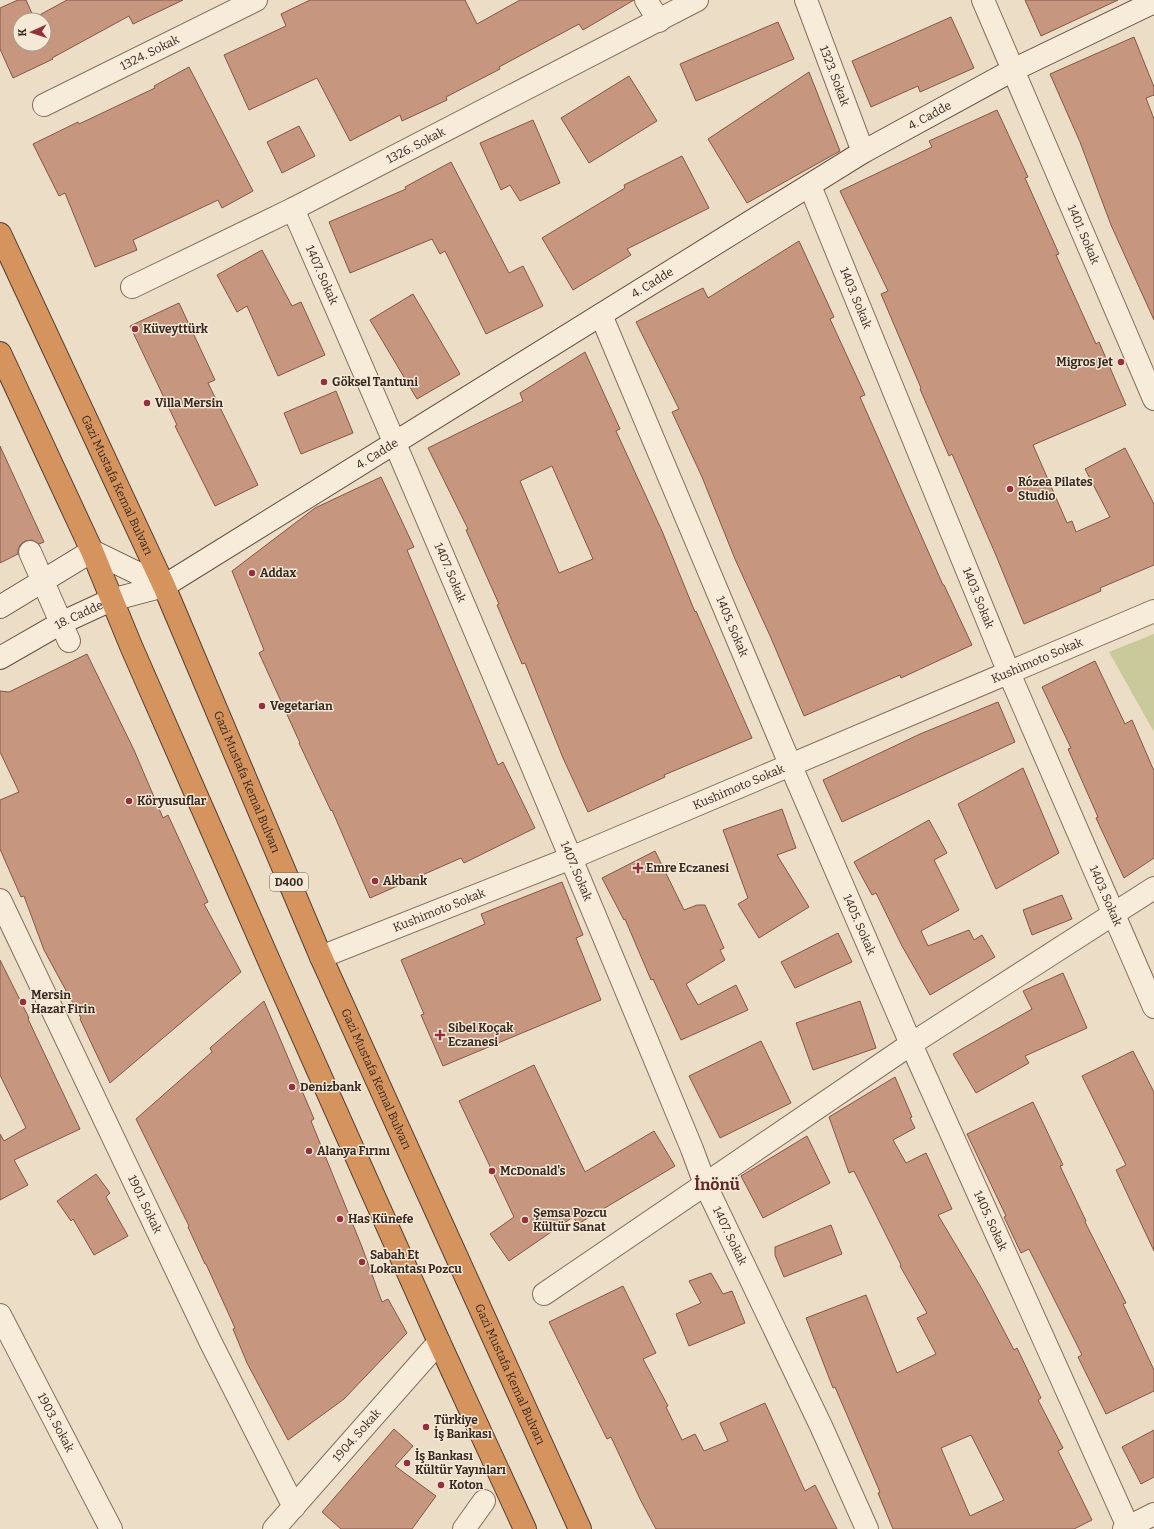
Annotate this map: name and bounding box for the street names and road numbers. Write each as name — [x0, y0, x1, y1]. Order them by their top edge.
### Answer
street label: 1324. Sokak — [118, 32, 182, 73]
street label: 1323. Sokak — [817, 44, 852, 108]
street label: 4. Cadde — [906, 98, 954, 133]
street label: 1326. Sokak — [384, 125, 447, 166]
street label: 1401. Sokak — [1065, 203, 1102, 266]
street label: 1407. Sokak — [303, 243, 341, 307]
street label: 4. Cadde — [629, 264, 676, 301]
street label: 1403. Sokak — [837, 265, 875, 331]
street label: Gazi Mustafa Kemal Bulvarı — [78, 413, 156, 558]
street label: 4. Cadde — [353, 435, 401, 472]
street label: 1407. Sokak — [431, 541, 469, 605]
street label: 1403. Sokak — [960, 565, 997, 631]
street label: 1405. Sokak — [713, 594, 751, 659]
street label: 18. Cadde — [52, 598, 105, 632]
street label: Kushimoto Sokak — [989, 635, 1085, 686]
street label: Gazi Mustafa Kemal Bulvarı — [211, 709, 283, 855]
street label: Kushimoto Sokak — [691, 761, 787, 813]
street label: 1407. Sokak — [558, 839, 595, 903]
street label: 1403. Sokak — [1086, 863, 1125, 928]
road number: D400 — [270, 873, 308, 891]
street label: Kushimoto Sokak — [391, 886, 487, 935]
street label: 1405. Sokak — [840, 892, 879, 957]
street label: Gazi Mustafa Kemal Bulvarı — [338, 1006, 414, 1152]
street label: 1901. Sokak — [125, 1173, 165, 1236]
street label: 1405. Sokak — [971, 1188, 1010, 1253]
street label: 1407. Sokak — [710, 1204, 750, 1268]
street label: Gazi Mustafa Kemal Bulvarı — [472, 1301, 548, 1447]
street label: 1903. Sokak — [35, 1390, 77, 1455]
street label: 1904. Sokak — [330, 1406, 384, 1464]

